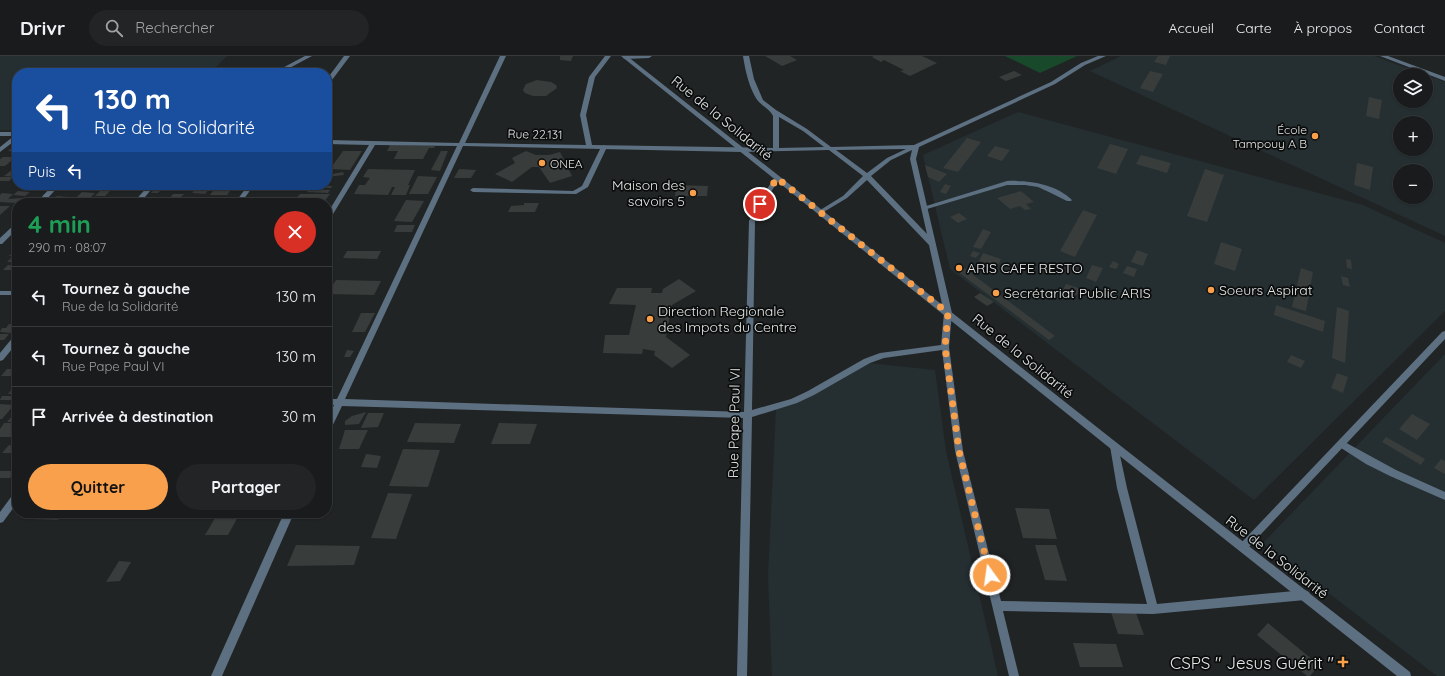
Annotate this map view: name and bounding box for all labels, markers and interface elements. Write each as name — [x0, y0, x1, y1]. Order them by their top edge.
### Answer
search box — [89, 10, 369, 46]
text: Drivr — [20, 16, 65, 40]
icon: search — [103, 17, 125, 39]
text: Rechercher — [135, 18, 214, 37]
text: Accueil — [1168, 19, 1214, 37]
text: Carte — [1236, 19, 1272, 37]
text: À propos — [1294, 19, 1352, 37]
text: Contact — [1374, 19, 1425, 37]
map controls — [1393, 68, 1433, 204]
button: layers — [1393, 68, 1433, 108]
street label: Rue de la Solidarité — [668, 72, 776, 164]
text: 130 m — [94, 81, 171, 116]
icon: left — [28, 84, 80, 136]
text: Rue de la Solidarité — [94, 116, 255, 139]
button: + — [1393, 116, 1433, 156]
place label: École Tampouy A B — [1232, 122, 1307, 151]
street label: Rue 22.131 — [507, 126, 563, 142]
marker: École Tampouy A B — [1310, 131, 1320, 141]
place label: ONEA — [550, 156, 583, 171]
marker: ONEA — [537, 158, 547, 168]
icon: left — [64, 160, 86, 182]
text: Puis — [28, 162, 56, 181]
button: − — [1393, 164, 1433, 204]
place label: Maison des savoirs 5 — [612, 176, 685, 210]
pin — [743, 187, 777, 221]
marker: Maison des savoirs 5 — [688, 188, 698, 198]
icon: arrive — [749, 193, 771, 215]
text: 4 min — [28, 209, 91, 239]
button: close — [274, 211, 316, 253]
text: 290 m · 08:07 — [28, 239, 106, 255]
place label: ARIS CAFE RESTO — [967, 259, 1083, 277]
marker: ARIS CAFE RESTO — [954, 263, 964, 273]
text: Tournez à gauche — [62, 279, 190, 298]
place label: Soeurs Aspirat — [1219, 281, 1313, 299]
place label: Secrétariat Public ARIS — [1004, 284, 1151, 302]
marker: Soeurs Aspirat — [1206, 285, 1216, 295]
icon: left — [28, 286, 50, 308]
text: 130 m — [276, 287, 316, 306]
marker: Secrétariat Public ARIS — [991, 288, 1001, 298]
text: Rue de la Solidarité — [62, 298, 178, 314]
place label: Direction Regionale des Impots du Centre — [658, 302, 797, 336]
street label: Rue de la Solidarité — [969, 310, 1077, 402]
marker: Direction Regionale des Impots du Centre — [645, 314, 655, 324]
text: Tournez à gauche — [62, 339, 190, 358]
icon: left — [28, 346, 50, 368]
text: 130 m — [276, 347, 316, 366]
text: Rue Pape Paul VI — [62, 358, 164, 374]
street label: Rue Pape Paul VI — [724, 368, 744, 478]
icon: arrive — [28, 406, 50, 428]
text: Arrivée à destination — [62, 407, 214, 426]
text: 30 m — [281, 407, 316, 426]
button: Quitter — [28, 464, 168, 510]
button: Partager — [176, 464, 316, 510]
street label: Rue de la Solidarité — [1222, 511, 1332, 603]
position arrow — [969, 554, 1011, 596]
place label: CSPS " Jesus Guérit " — [1170, 652, 1334, 673]
marker: CSPS " Jesus Guérit " — [1337, 656, 1349, 668]

